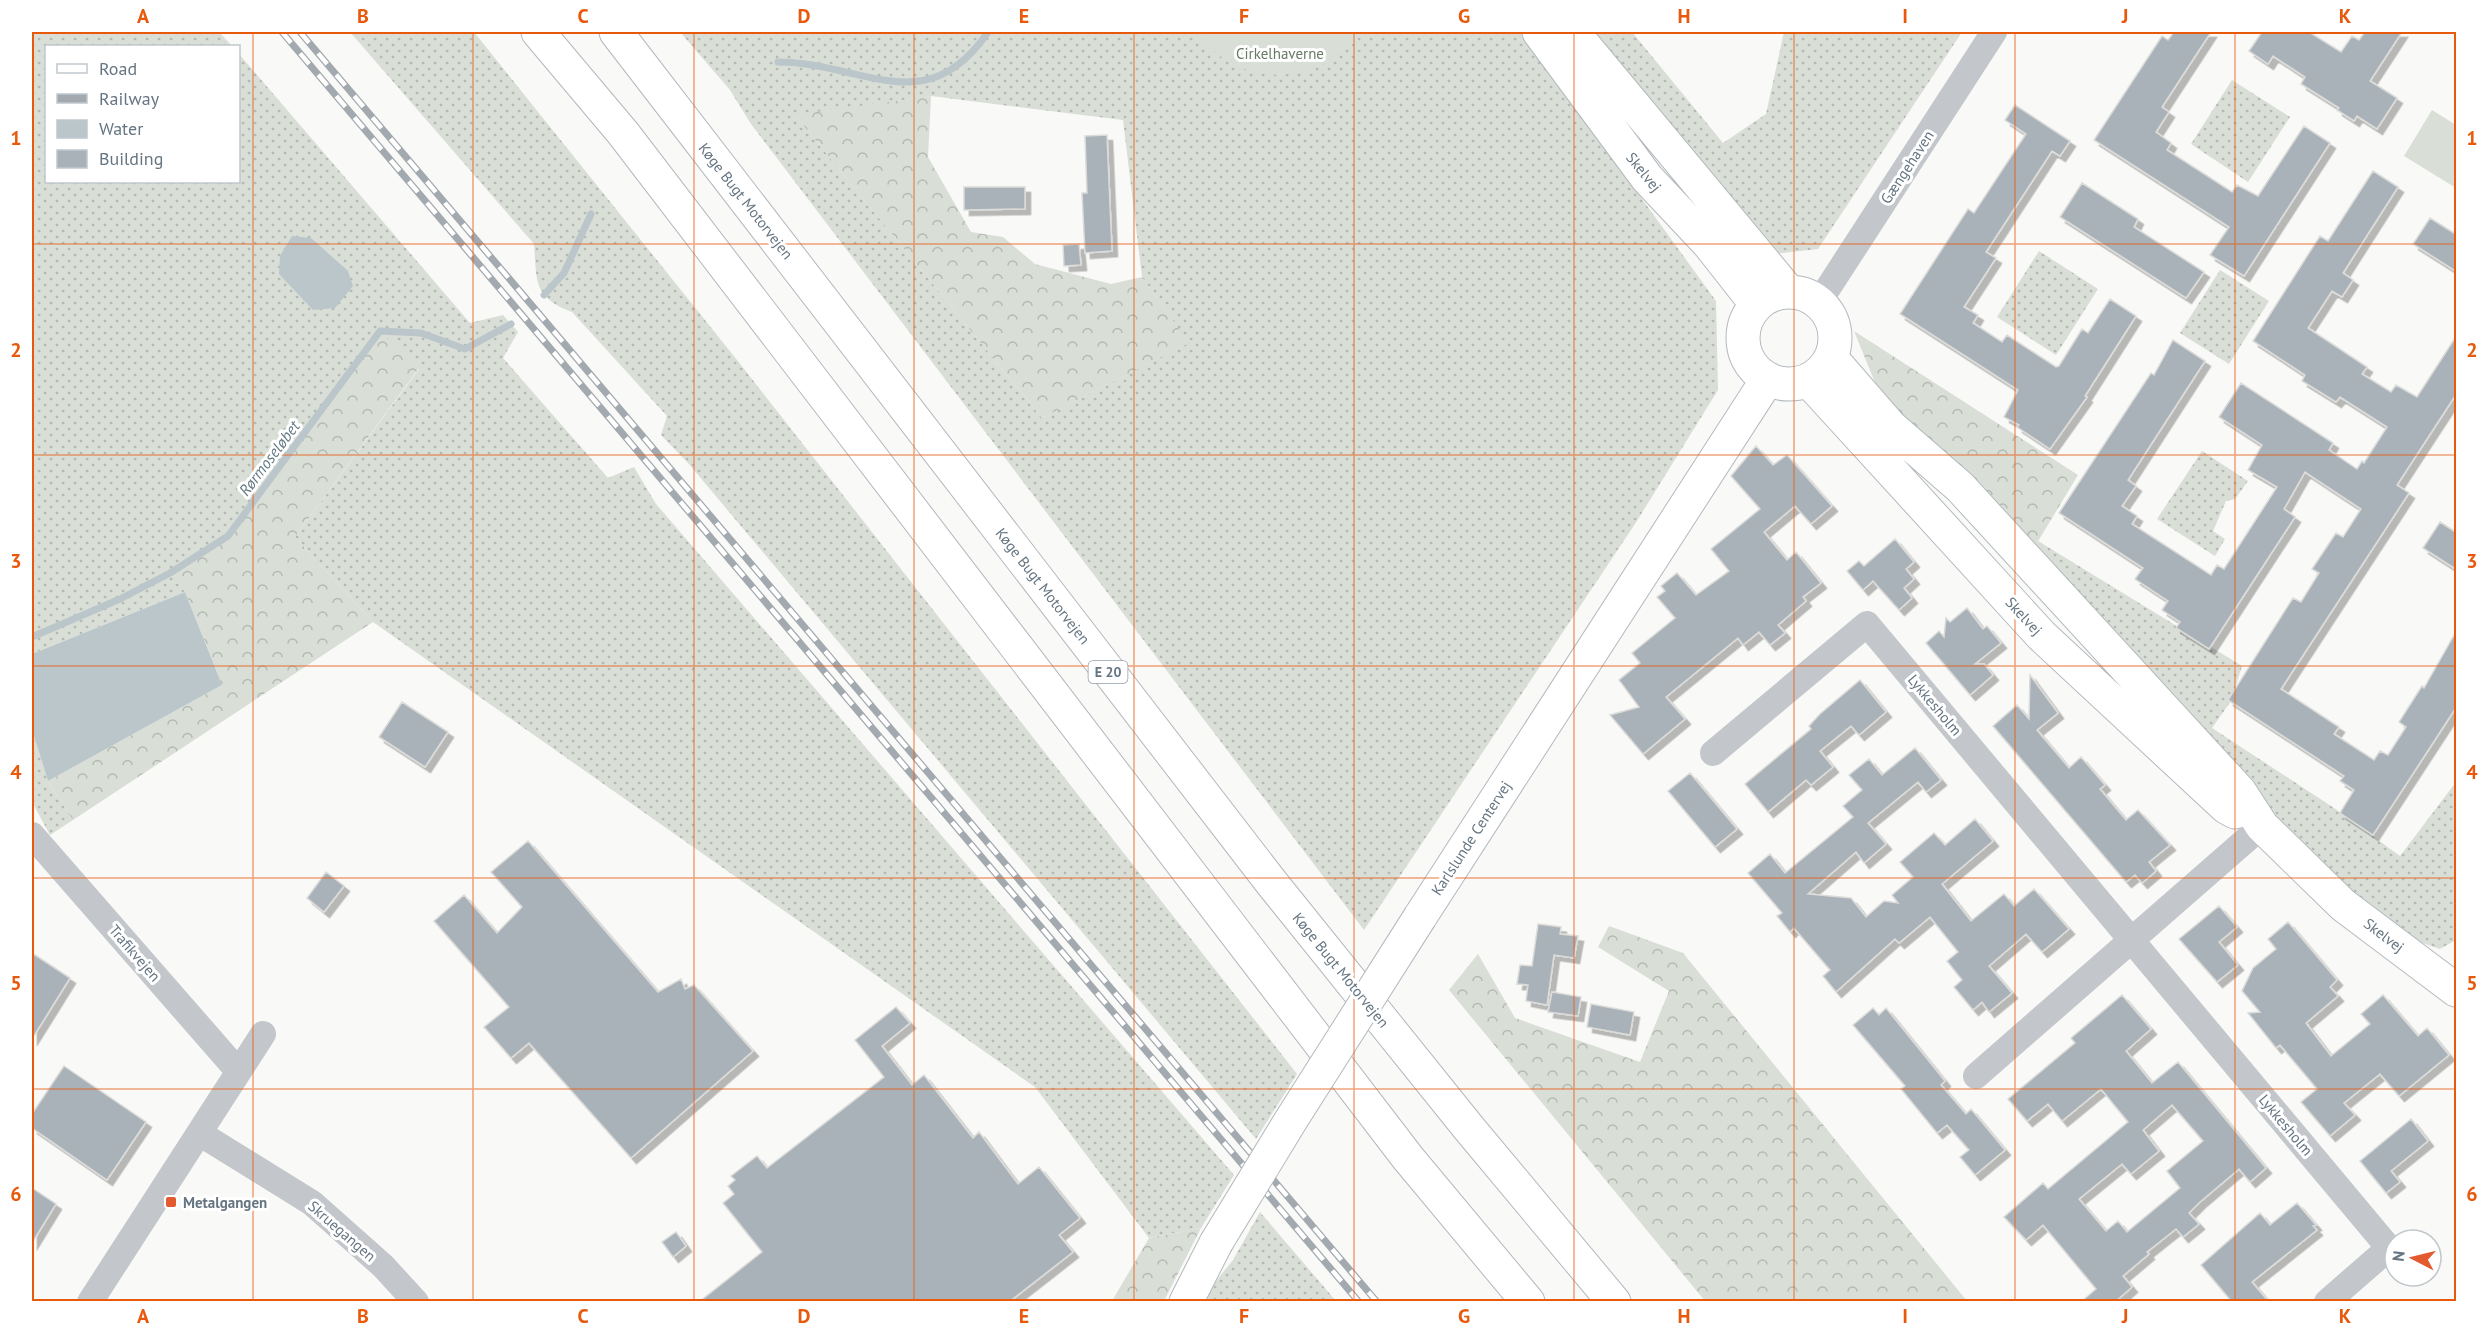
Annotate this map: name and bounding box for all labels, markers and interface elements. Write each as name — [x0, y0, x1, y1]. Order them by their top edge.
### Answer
text: A — [137, 3, 150, 29]
text: B — [357, 3, 369, 29]
text: C — [577, 3, 589, 29]
text: D — [798, 3, 811, 29]
text: E — [1019, 3, 1029, 29]
text: F — [1239, 3, 1249, 29]
text: G — [1458, 3, 1470, 29]
text: H — [1677, 3, 1691, 29]
text: I — [1902, 3, 1908, 29]
text: J — [2121, 3, 2128, 29]
text: K — [2339, 3, 2352, 29]
park label: Cirkelhaverne — [1236, 44, 1324, 63]
legend — [45, 45, 240, 183]
text: Road — [99, 57, 137, 80]
text: Railway — [99, 87, 160, 110]
text: Water — [99, 117, 143, 140]
text: 1 — [10, 125, 22, 151]
text: 1 — [2466, 125, 2478, 151]
street label: Gængehaven — [1876, 127, 1938, 207]
street label: Køge Bugt Motorvejen — [695, 139, 797, 263]
text: Building — [99, 147, 163, 170]
street label: Skelvej — [1622, 148, 1666, 196]
text: 2 — [10, 337, 22, 363]
text: 2 — [2466, 337, 2478, 363]
water label: Rørmoseløbet — [234, 416, 304, 499]
street label: Køge Bugt Motorvejen — [992, 524, 1094, 648]
text: 3 — [10, 548, 22, 574]
text: 3 — [2466, 548, 2478, 574]
street label: Skelvej — [2001, 593, 2047, 639]
road number: E 20 — [1088, 661, 1128, 683]
street label: Lykkesholm — [1904, 670, 1966, 740]
text: 4 — [10, 759, 22, 785]
text: 4 — [2466, 759, 2478, 785]
street label: Karlslunde Centervej — [1427, 777, 1515, 899]
street label: Køge Bugt Motorvejen — [1289, 909, 1393, 1031]
street label: Skelvej — [2360, 914, 2408, 956]
street label: Trafikvejen — [105, 921, 165, 985]
text: 5 — [10, 970, 22, 996]
text: 5 — [2466, 970, 2478, 996]
street label: Lykkesholm — [2255, 1090, 2317, 1160]
text: 6 — [10, 1181, 22, 1207]
text: 6 — [2466, 1181, 2478, 1207]
place label: Metalgangen — [183, 1193, 267, 1212]
marker: Metalgangen — [164, 1195, 178, 1209]
street label: Skruegangen — [304, 1196, 380, 1266]
north arrow — [2383, 1228, 2443, 1288]
text: N — [2388, 1250, 2409, 1263]
text: A — [137, 1303, 150, 1329]
text: B — [357, 1303, 369, 1329]
text: C — [577, 1303, 589, 1329]
text: D — [798, 1303, 811, 1329]
text: E — [1019, 1303, 1029, 1329]
text: F — [1239, 1303, 1249, 1329]
text: G — [1458, 1303, 1470, 1329]
text: H — [1677, 1303, 1691, 1329]
text: I — [1902, 1303, 1908, 1329]
text: J — [2121, 1303, 2128, 1329]
text: K — [2339, 1303, 2352, 1329]

